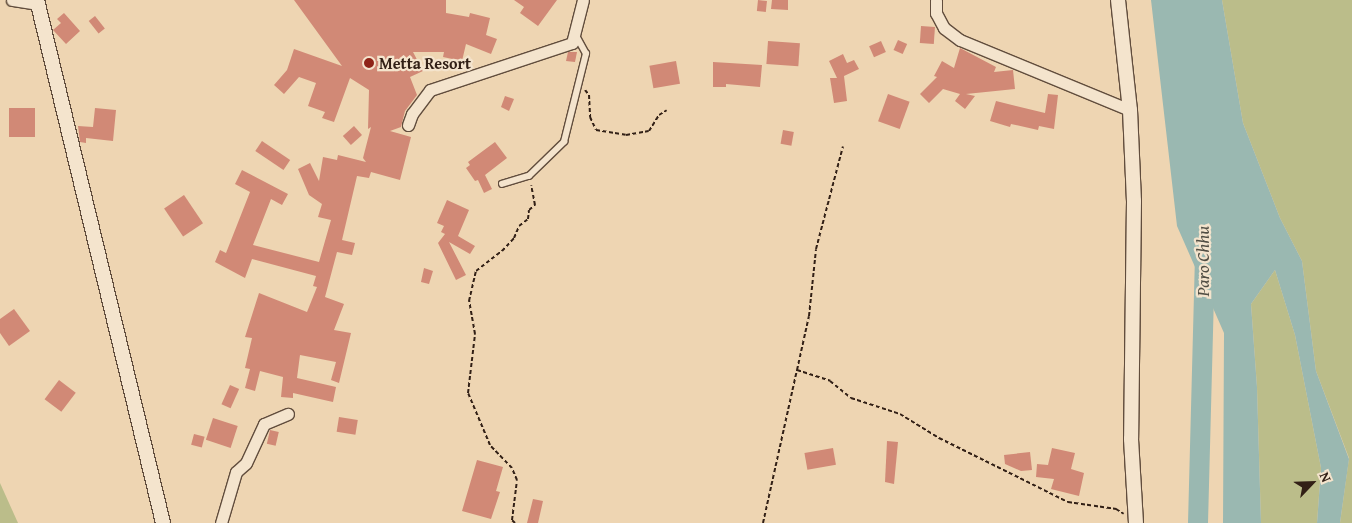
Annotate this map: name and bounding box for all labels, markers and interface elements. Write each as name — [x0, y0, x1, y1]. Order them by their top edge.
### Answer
place label: Metta Resort — [379, 53, 471, 73]
marker: Metta Resort — [363, 57, 375, 69]
water label: Paro Chhu — [1192, 225, 1214, 297]
north arrow — [1287, 458, 1337, 508]
text: N — [1315, 469, 1337, 485]

